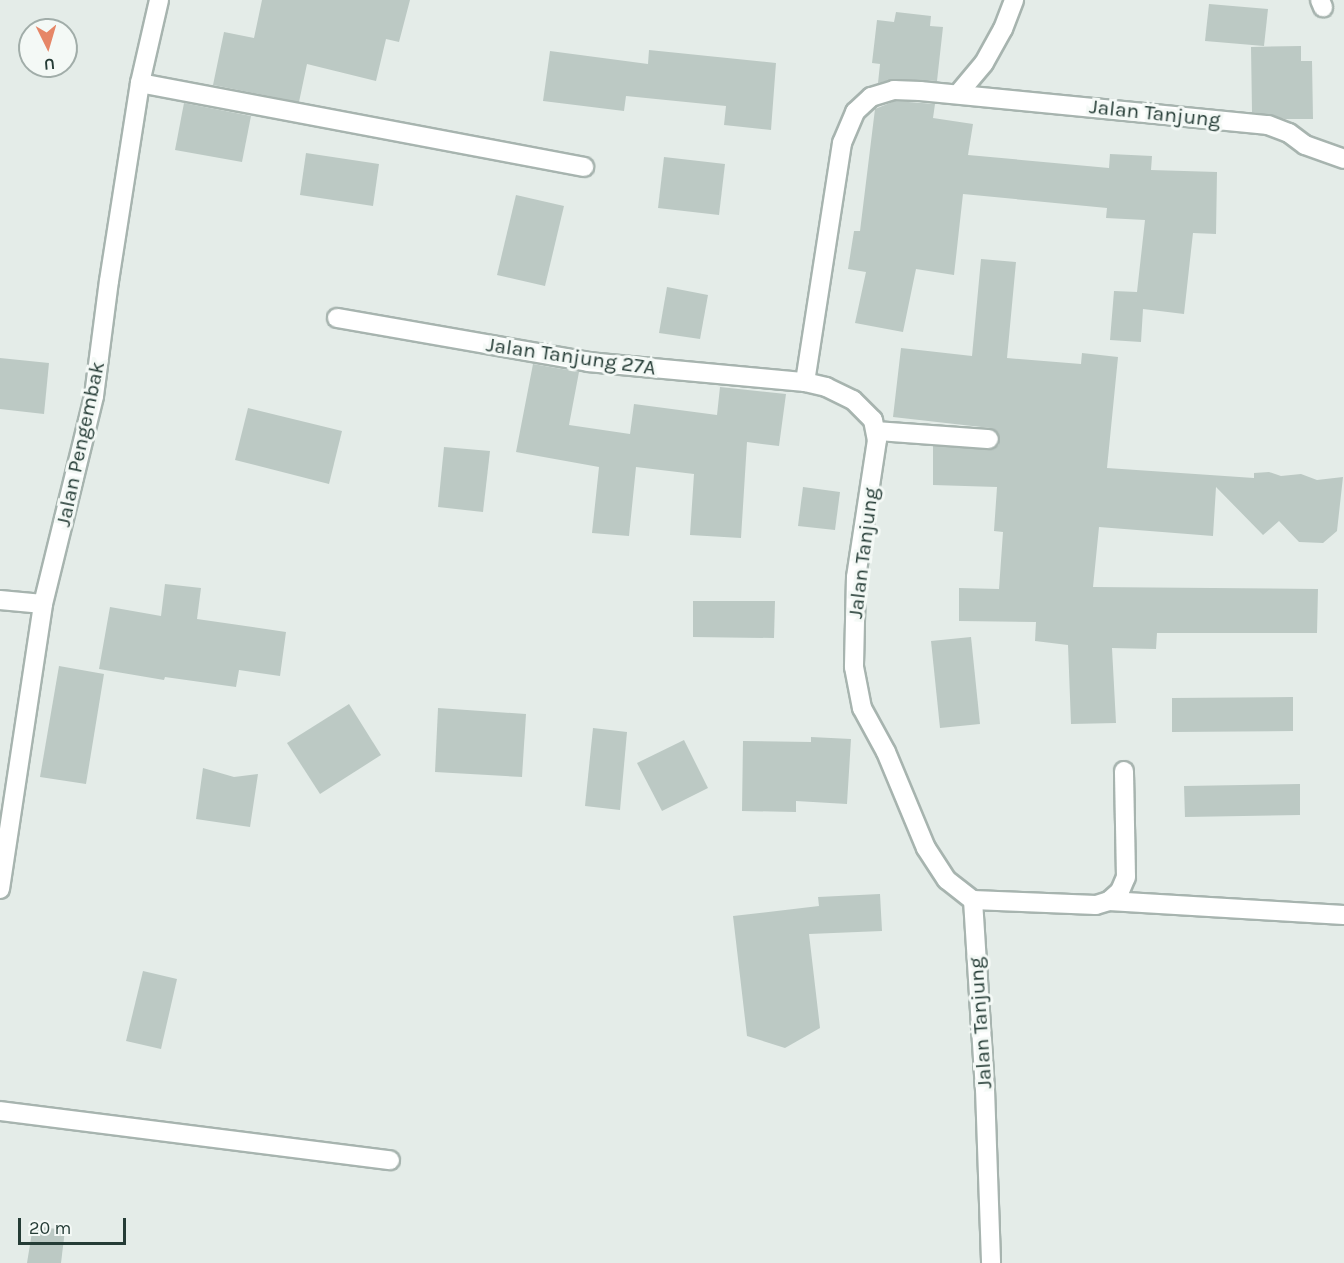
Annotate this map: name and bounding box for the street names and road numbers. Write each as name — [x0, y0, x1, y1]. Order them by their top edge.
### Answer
street label: Jalan Tanjung — [1088, 94, 1222, 132]
street label: Jalan Tanjung 27A — [485, 332, 657, 380]
street label: Jalan Pengembak — [50, 359, 110, 529]
street label: Jalan Tanjung — [842, 486, 884, 620]
street label: Jalan Tanjung — [963, 956, 997, 1090]

